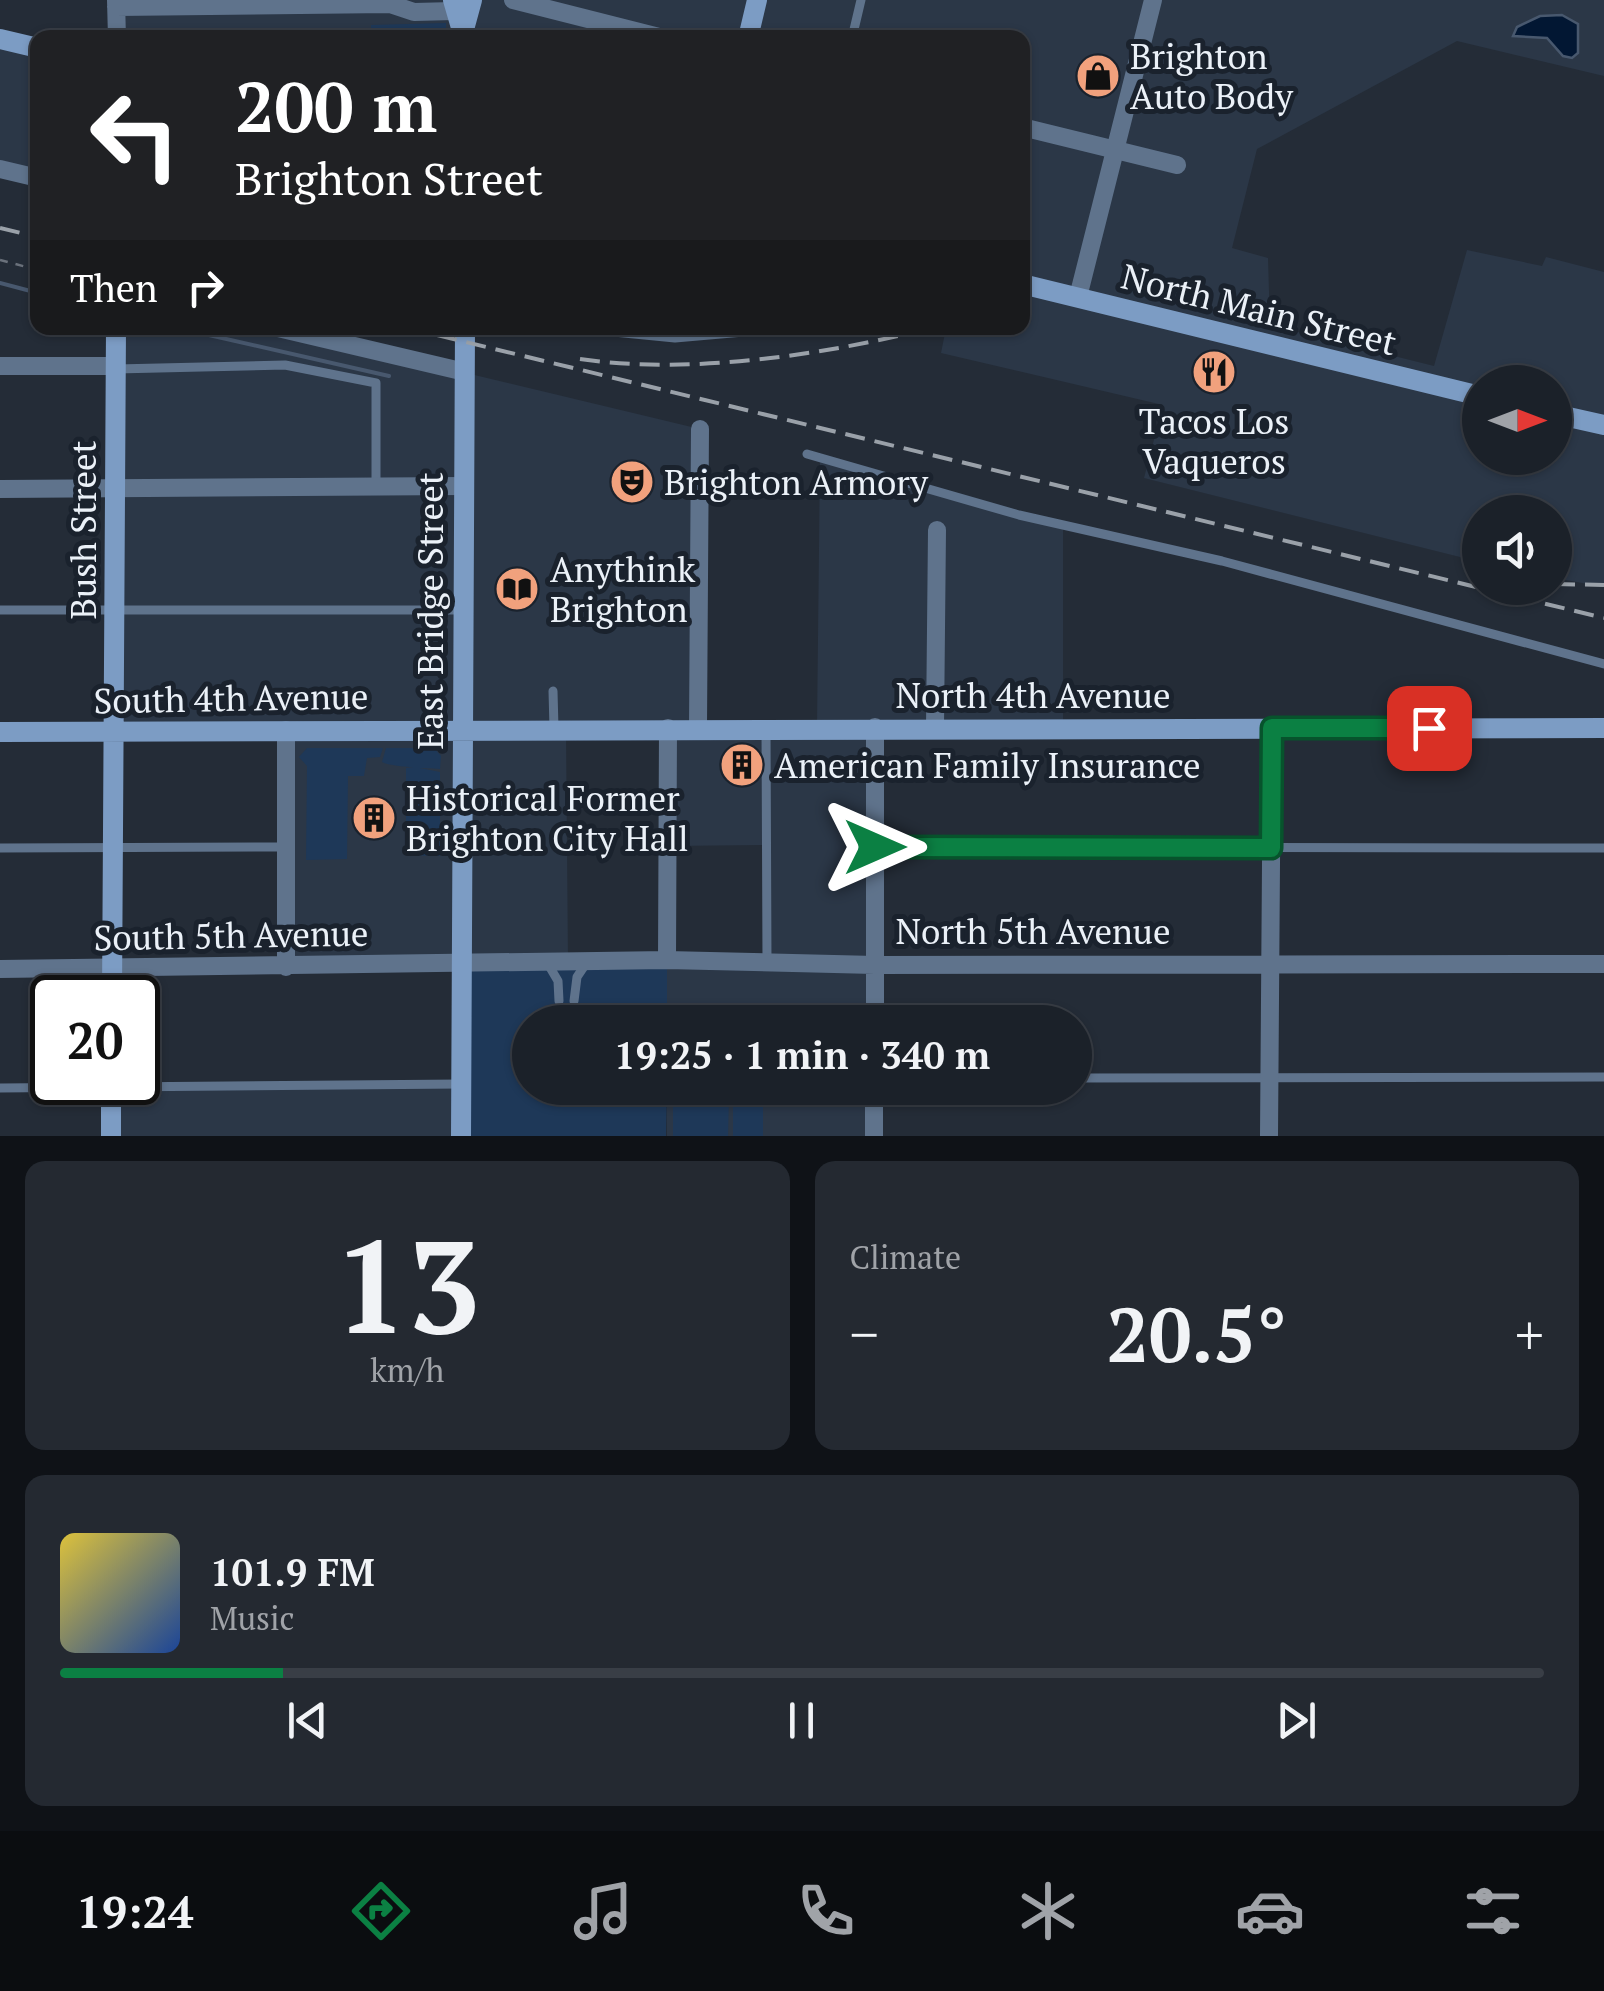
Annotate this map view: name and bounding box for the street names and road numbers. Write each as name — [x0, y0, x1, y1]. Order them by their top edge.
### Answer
street label: North Main Street — [1117, 253, 1401, 365]
street label: Bush Street — [60, 440, 106, 620]
street label: East Bridge Street — [407, 472, 453, 750]
street label: North 4th Avenue — [895, 672, 1171, 718]
street label: South 4th Avenue — [93, 673, 369, 723]
street label: North 5th Avenue — [895, 908, 1171, 954]
street label: South 5th Avenue — [93, 910, 369, 960]

